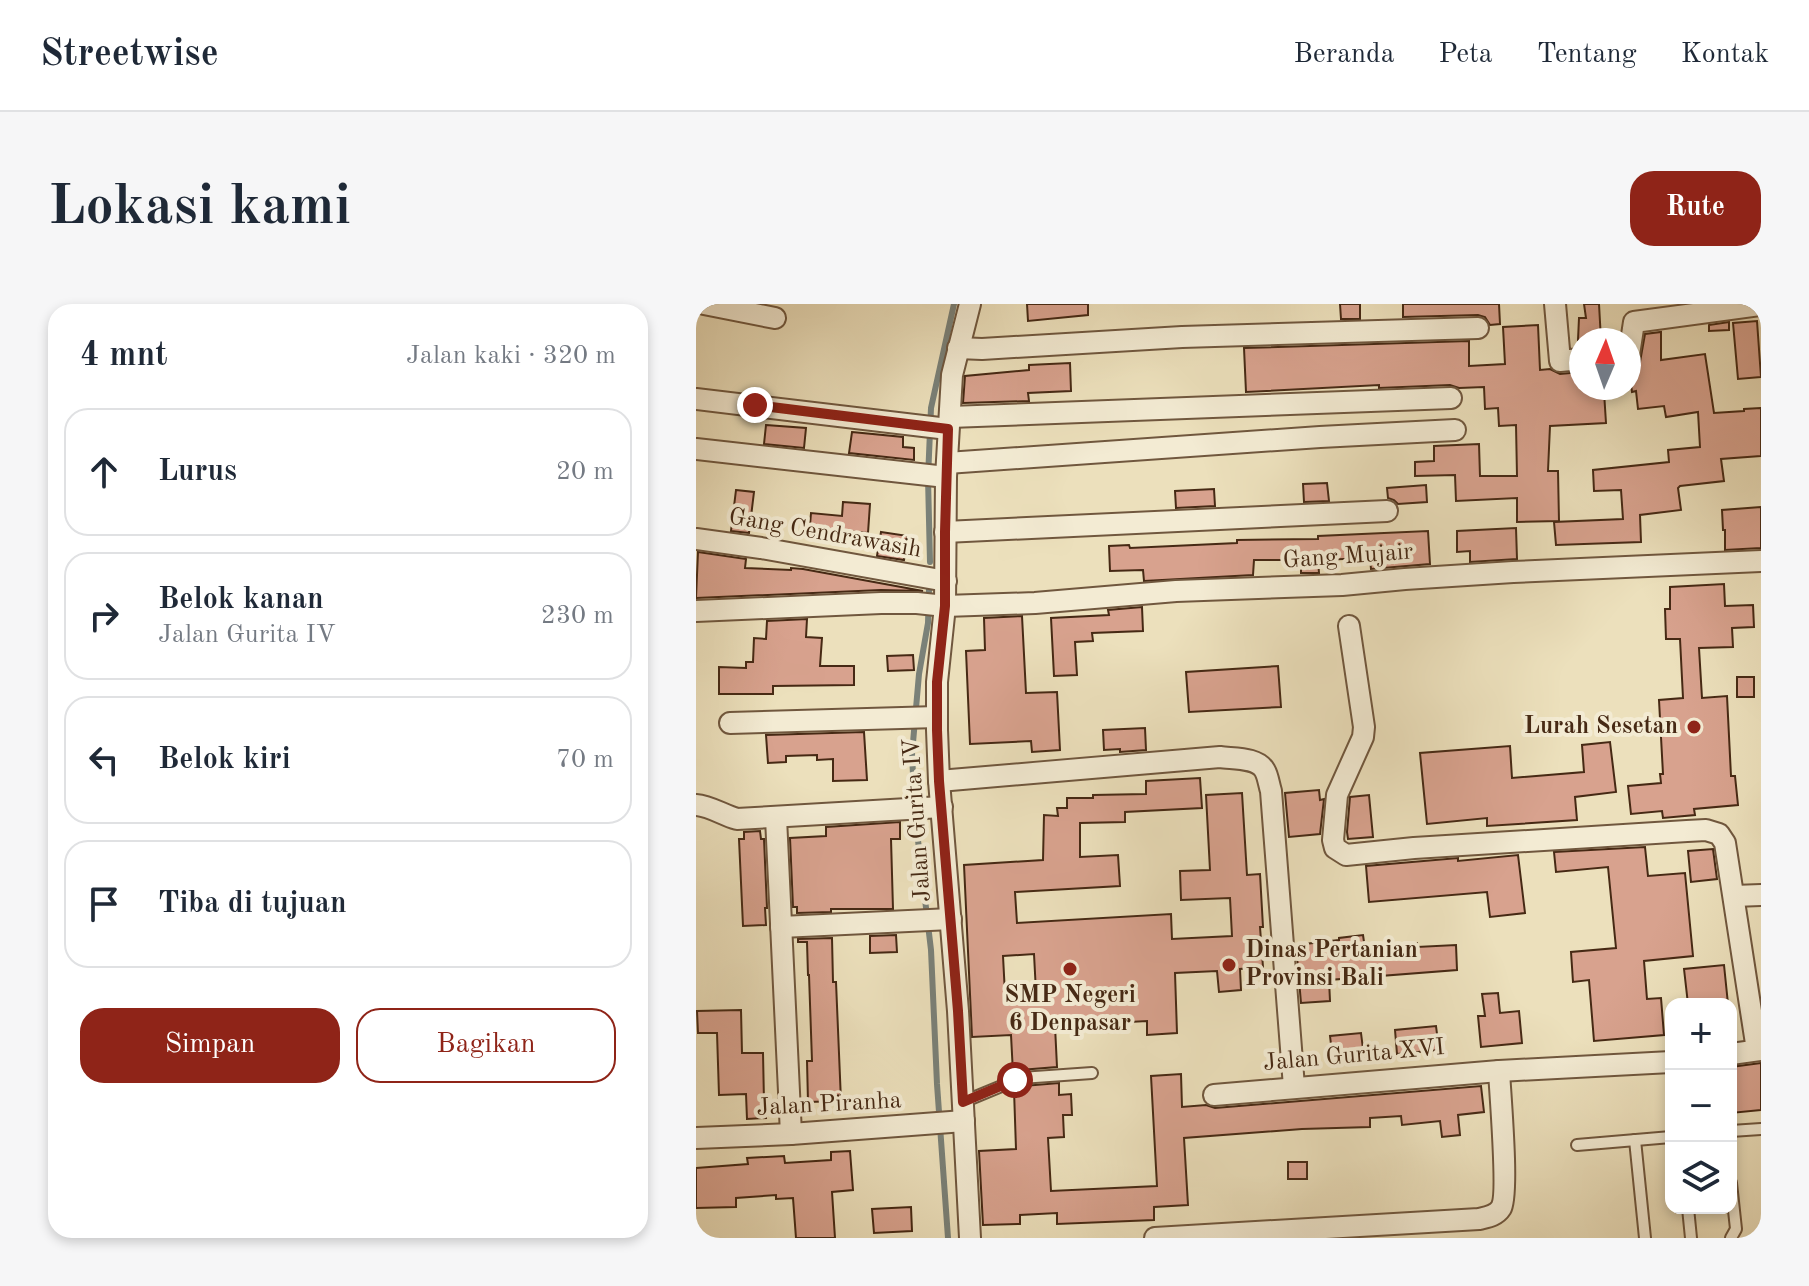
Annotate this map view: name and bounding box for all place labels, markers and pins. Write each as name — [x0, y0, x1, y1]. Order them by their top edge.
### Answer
place label: Lurah Sesetan — [1524, 715, 1678, 739]
marker: Lurah Sesetan — [1685, 718, 1703, 736]
place label: Dinas Pertanian Provinsi Bali — [1245, 939, 1418, 991]
marker: Dinas Pertanian Provinsi Bali — [1220, 956, 1238, 974]
marker: SMP Negeri 6 Denpasar — [1061, 960, 1079, 978]
place label: SMP Negeri 6 Denpasar — [1004, 984, 1136, 1036]

